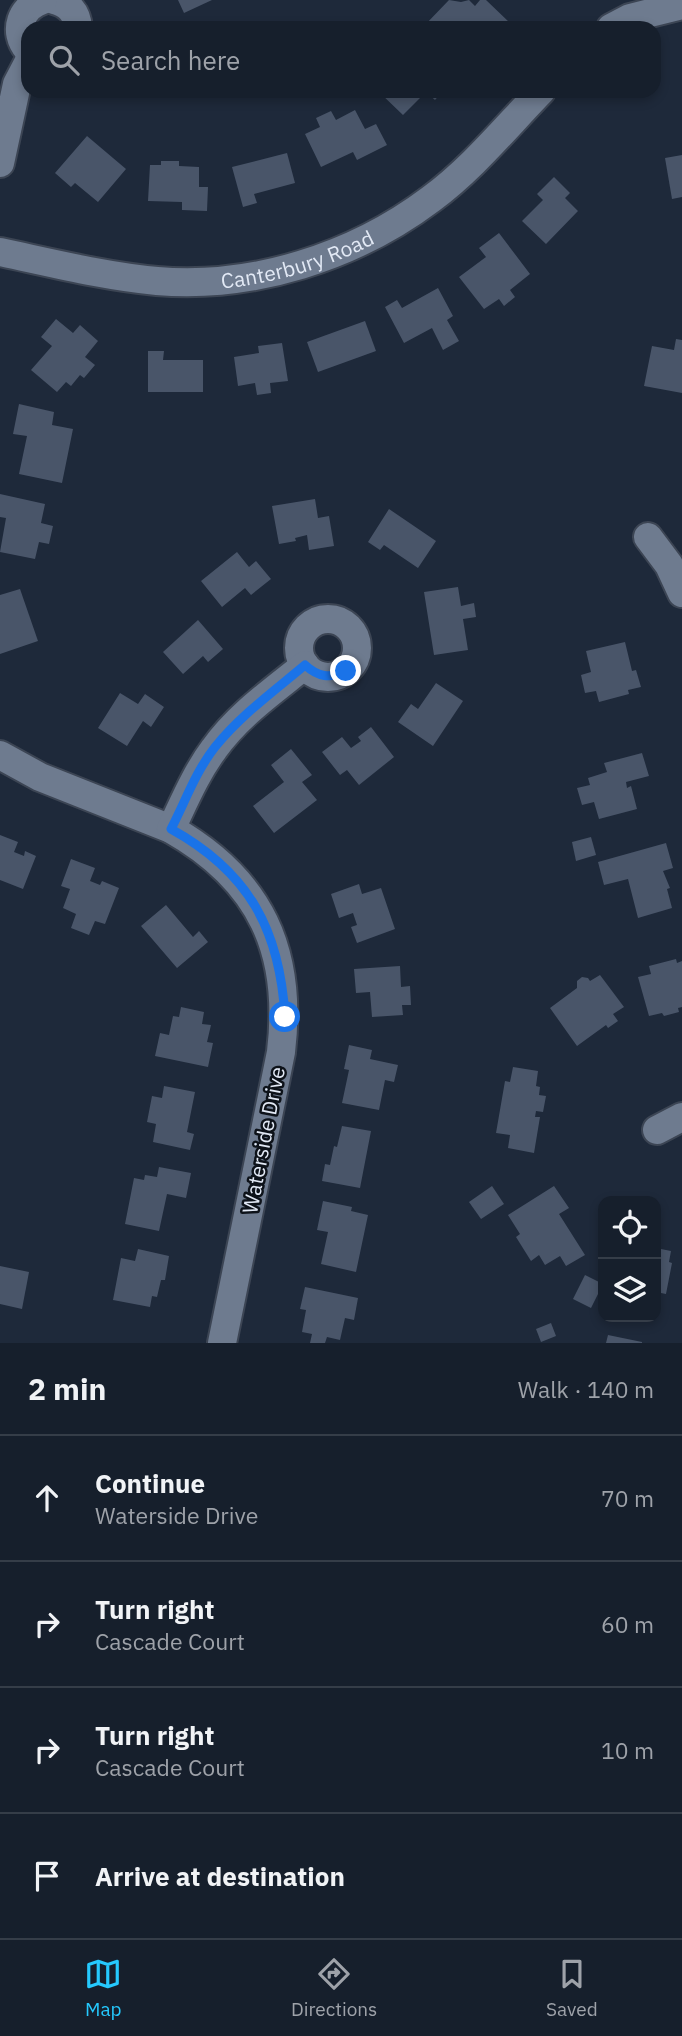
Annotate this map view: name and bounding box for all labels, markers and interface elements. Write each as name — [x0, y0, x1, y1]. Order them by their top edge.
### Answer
search box — [21, 21, 661, 98]
icon: search — [45, 41, 83, 79]
text: Search here — [101, 43, 240, 77]
street label: Canterbury Road — [219, 223, 378, 295]
route end — [330, 655, 361, 686]
route start — [269, 1001, 300, 1032]
street label: Waterside Drive — [235, 1064, 291, 1216]
map controls — [598, 1196, 661, 1322]
button: locate — [598, 1196, 661, 1259]
button: layers — [598, 1259, 661, 1322]
text: 2 min — [28, 1369, 106, 1408]
text: Walk · 140 m — [518, 1374, 654, 1404]
text: Continue — [95, 1466, 205, 1500]
icon: ahead — [28, 1479, 66, 1517]
text: 70 m — [601, 1483, 654, 1513]
text: Waterside Drive — [95, 1500, 258, 1530]
text: Turn right — [95, 1592, 214, 1626]
icon: right — [28, 1605, 66, 1643]
text: 60 m — [601, 1609, 654, 1639]
text: Cascade Court — [95, 1626, 245, 1656]
text: Turn right — [95, 1718, 214, 1752]
icon: right — [28, 1731, 66, 1769]
text: 10 m — [601, 1735, 654, 1765]
text: Cascade Court — [95, 1752, 245, 1782]
icon: arrive — [28, 1857, 66, 1895]
text: Arrive at destination — [95, 1859, 345, 1893]
tab: Map — [84, 1955, 122, 2021]
tab: Directions — [291, 1955, 377, 2021]
tab: Saved — [546, 1955, 598, 2021]

